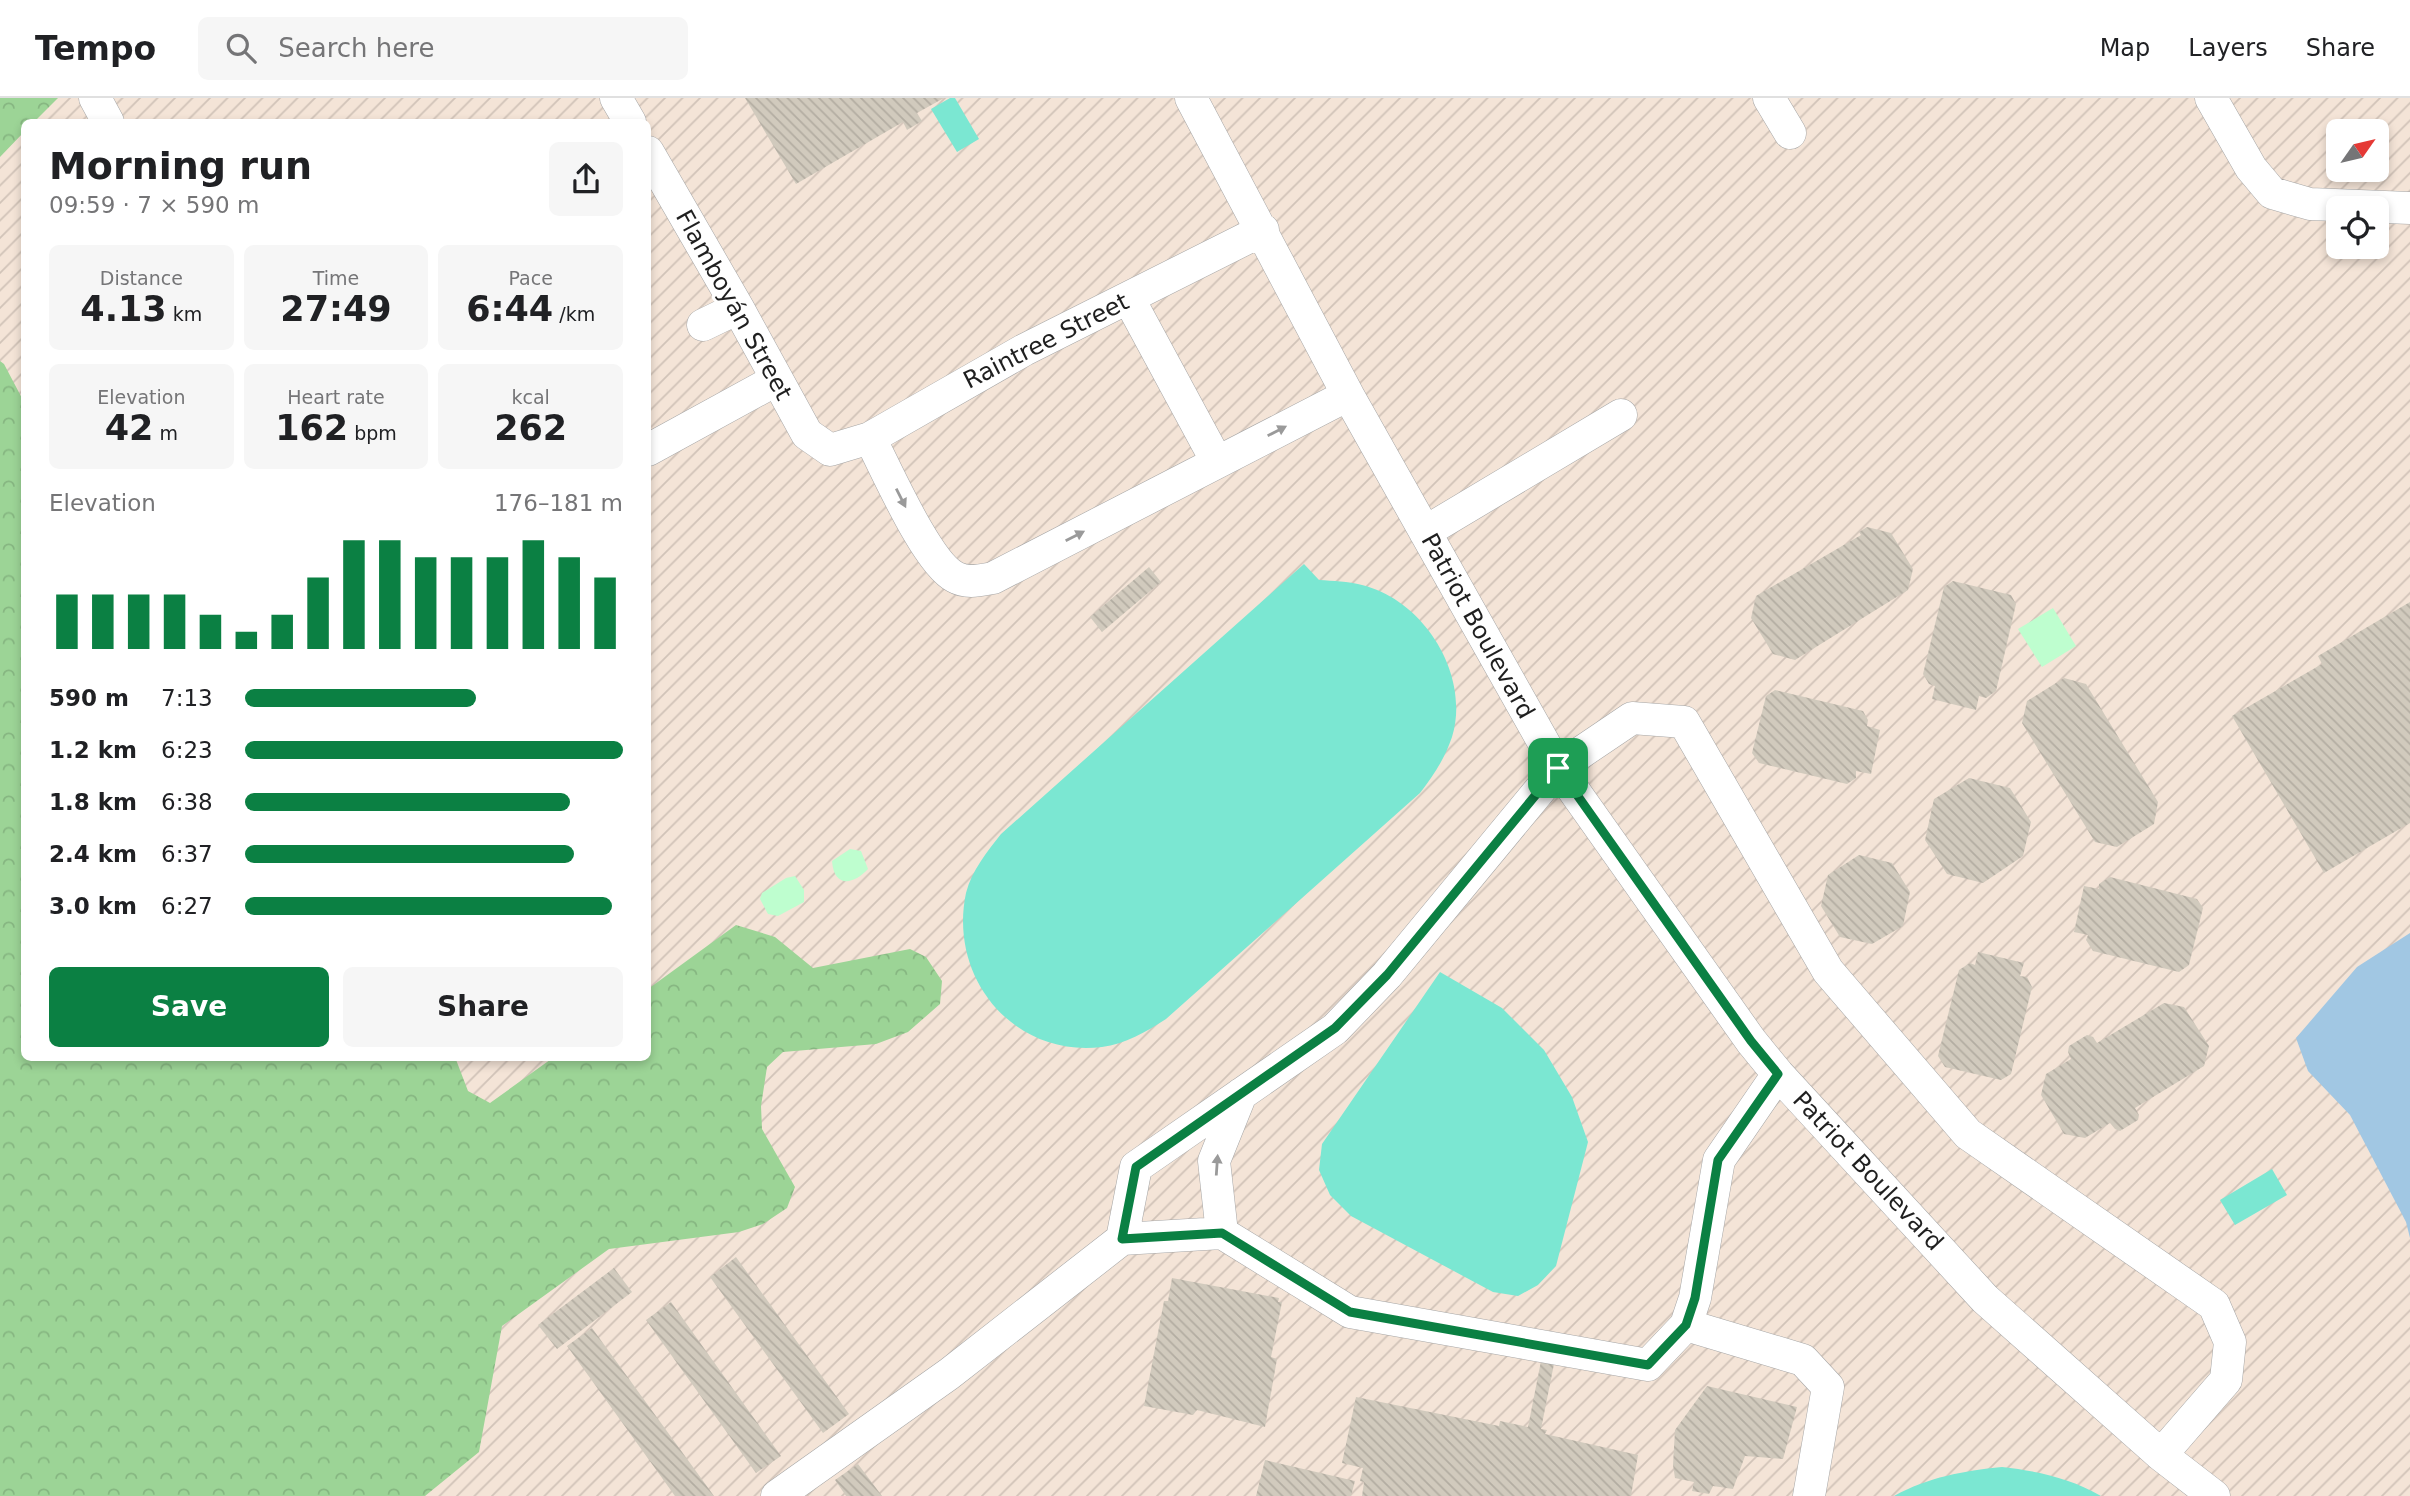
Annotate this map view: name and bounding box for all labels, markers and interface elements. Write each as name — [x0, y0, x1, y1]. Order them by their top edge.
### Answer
search box — [198, 17, 688, 80]
text: Tempo — [35, 29, 156, 68]
icon: search — [222, 29, 260, 67]
text: Search here — [278, 33, 434, 63]
text: Map — [2100, 34, 2150, 62]
text: Layers — [2188, 34, 2268, 62]
text: Share — [2306, 34, 2375, 62]
north arrow — [2326, 119, 2389, 182]
map controls — [2326, 119, 2389, 259]
button: share — [549, 142, 623, 216]
text: Morning run — [49, 144, 312, 188]
text: 09:59 · 7 × 590 m — [49, 192, 259, 218]
button: locate — [2326, 196, 2389, 259]
street label: Flamboyán Street — [670, 205, 798, 405]
text: Distance — [100, 267, 183, 289]
text: Time — [313, 267, 359, 289]
text: Pace — [508, 267, 553, 289]
street label: Raintree Street — [959, 287, 1133, 395]
text: 4.13 — [80, 289, 167, 329]
text: 27:49 — [280, 289, 392, 329]
text: 6:44 — [466, 289, 553, 329]
text: km — [167, 303, 202, 325]
text: /km — [553, 303, 595, 325]
text: Elevation — [97, 386, 185, 408]
text: Heart rate — [287, 386, 385, 408]
text: kcal — [511, 386, 550, 408]
text: 42 — [105, 408, 153, 448]
text: 162 — [275, 408, 348, 448]
text: 262 — [494, 408, 567, 448]
text: m — [153, 422, 178, 444]
text: bpm — [348, 422, 397, 444]
one-way arrow — [1267, 426, 1287, 437]
one-way arrow — [896, 488, 907, 508]
text: Elevation — [49, 490, 156, 516]
text: 176–181 m — [494, 490, 623, 516]
street label: Patriot Boulevard — [1416, 529, 1540, 723]
one-way arrow — [1065, 530, 1085, 541]
text: 590 m — [49, 685, 129, 711]
text: 7:13 — [161, 685, 213, 711]
text: 1.2 km — [49, 737, 137, 763]
text: 6:23 — [161, 737, 213, 763]
pin — [1528, 738, 1588, 798]
icon: arrive — [1539, 749, 1577, 787]
text: 1.8 km — [49, 789, 137, 815]
text: 6:38 — [161, 789, 213, 815]
text: 2.4 km — [49, 841, 137, 867]
text: 6:37 — [161, 841, 213, 867]
text: 3.0 km — [49, 893, 137, 919]
text: 6:27 — [161, 893, 213, 919]
button: Save — [49, 967, 329, 1047]
button: Share — [343, 967, 623, 1047]
street label: Patriot Boulevard — [1787, 1086, 1949, 1256]
one-way arrow — [1211, 1154, 1222, 1176]

